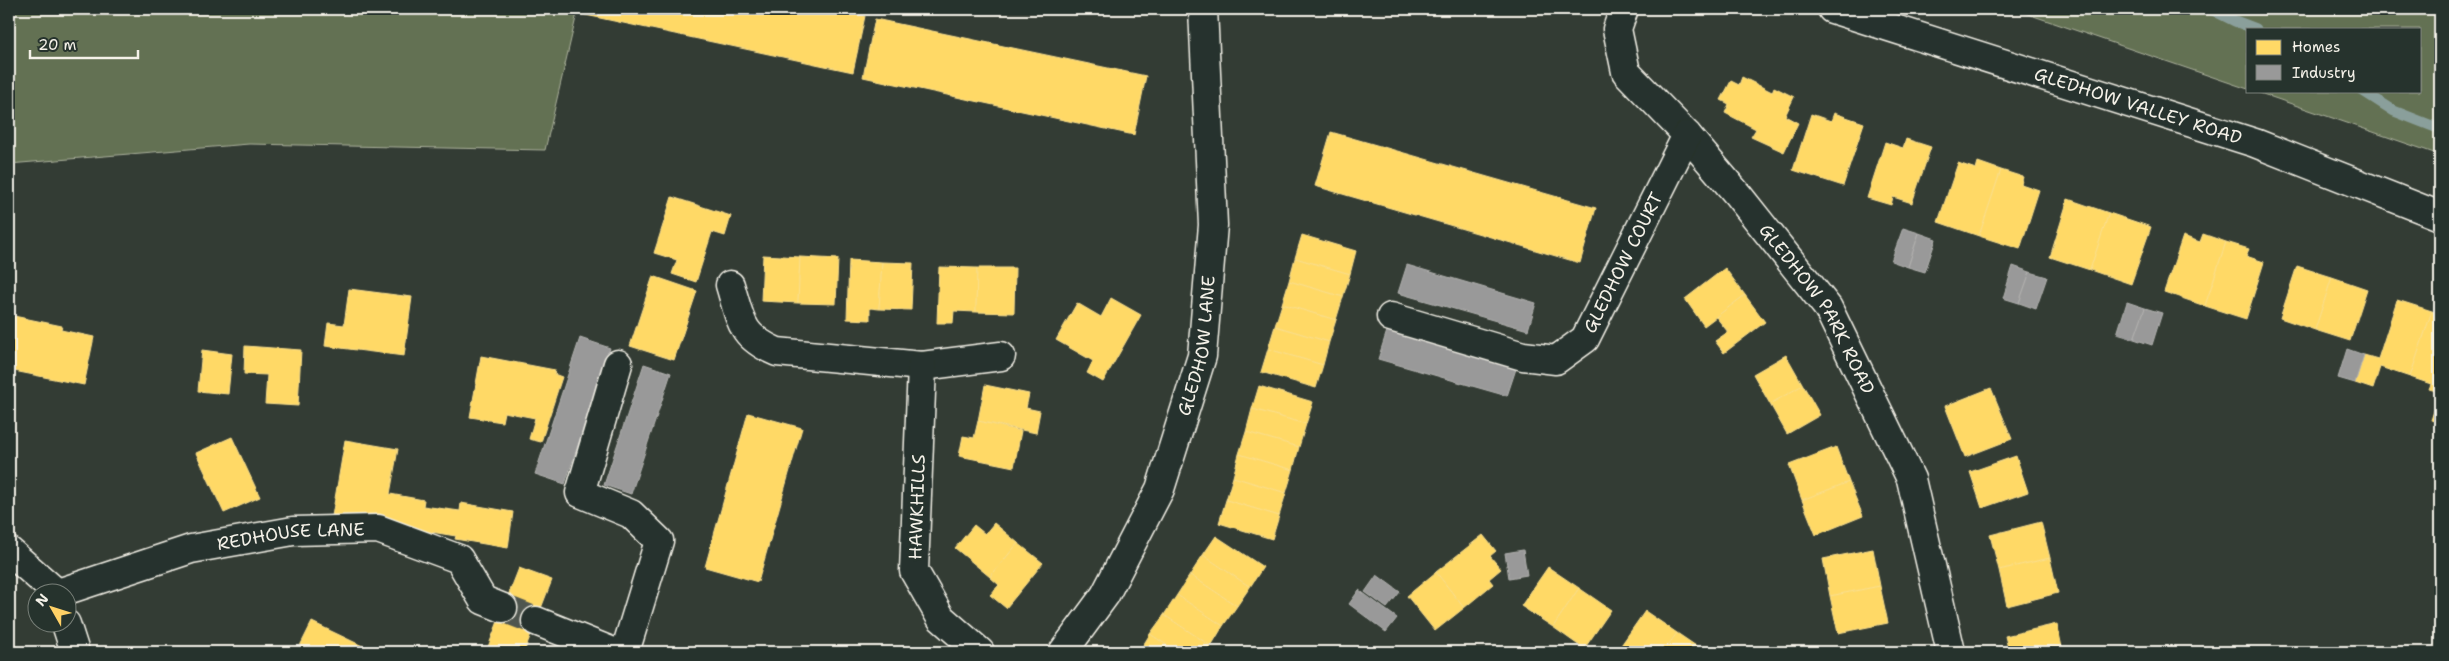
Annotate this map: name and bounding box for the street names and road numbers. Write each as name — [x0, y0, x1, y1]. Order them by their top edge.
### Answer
street label: GLEDHOW VALLEY ROAD — [2031, 62, 2245, 150]
street label: GLEDHOW COURT — [1578, 188, 1668, 337]
street label: GLEDHOW PARK ROAD — [1754, 219, 1880, 398]
street label: GLEDHOW LANE — [1172, 274, 1221, 419]
street label: HAWKHILLS — [903, 454, 931, 560]
street label: REDHOUSE LANE — [215, 517, 365, 556]

